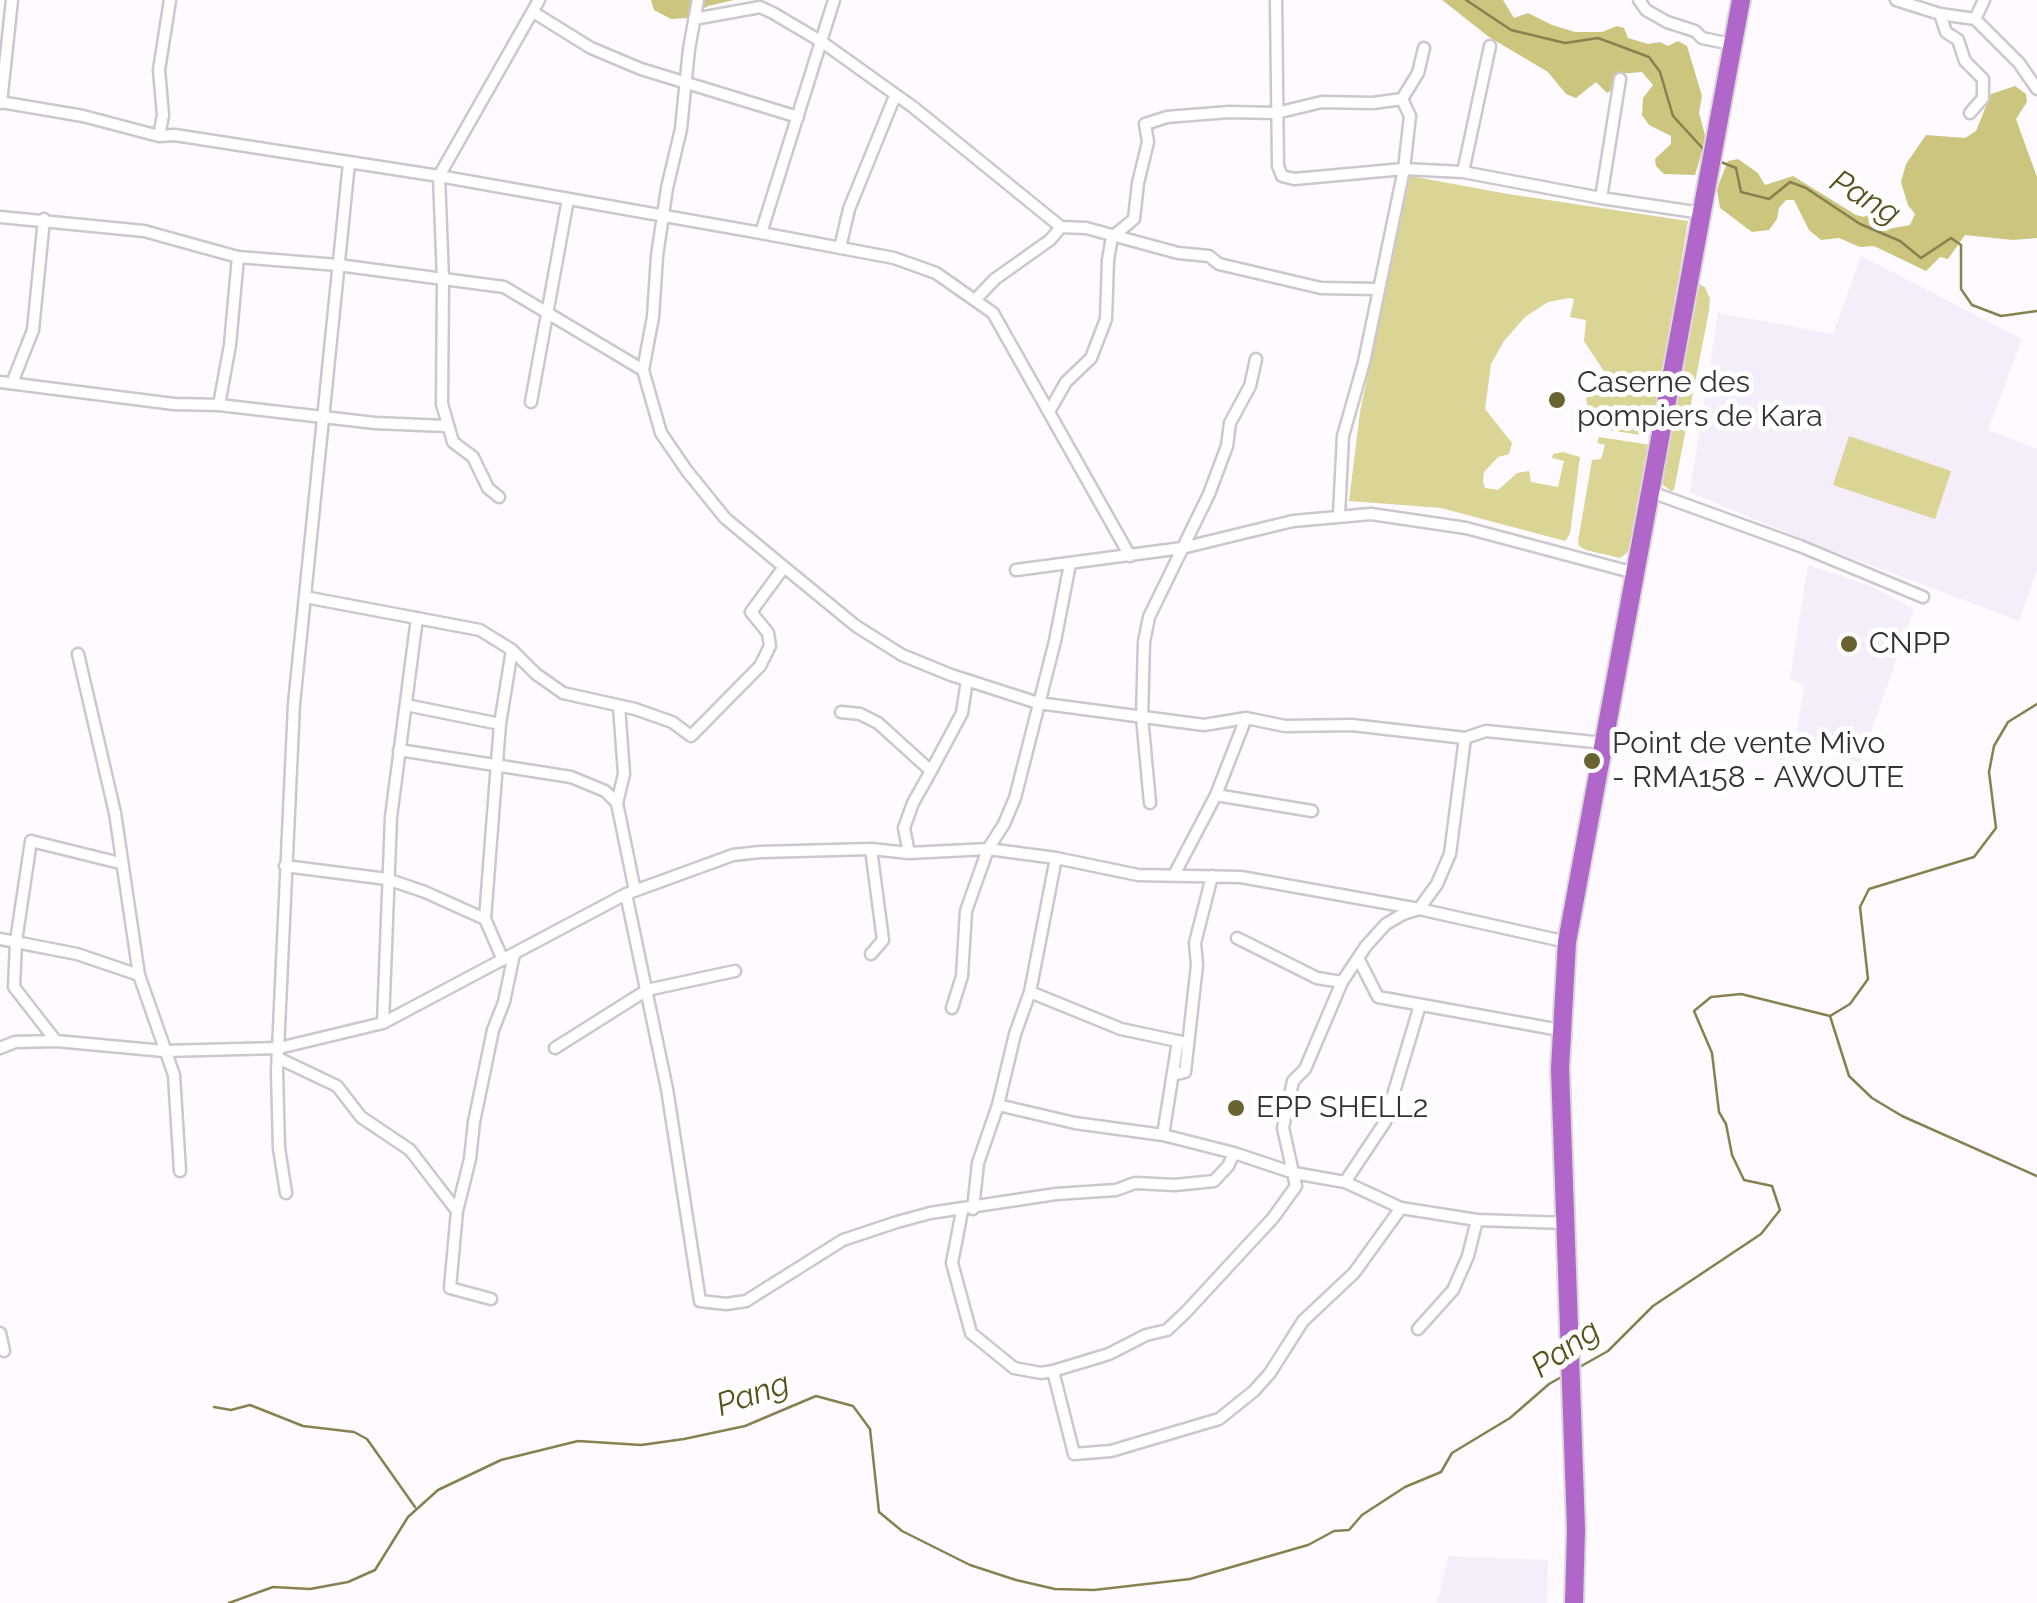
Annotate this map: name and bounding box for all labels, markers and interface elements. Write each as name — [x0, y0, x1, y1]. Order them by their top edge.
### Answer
water label: Pang — [1823, 162, 1907, 234]
place label: Caserne des pompiers de Kara — [1577, 365, 1823, 436]
marker: Caserne des pompiers de Kara — [1546, 389, 1568, 411]
place label: CNPP — [1869, 626, 1950, 662]
marker: CNPP — [1838, 633, 1860, 655]
place label: Point de vente Mivo - RMA158 - AWOUTE — [1612, 726, 1904, 796]
marker: Point de vente Mivo - RMA158 - AWOUTE — [1581, 750, 1603, 772]
place label: EPP SHELL2 — [1256, 1090, 1428, 1126]
marker: EPP SHELL2 — [1225, 1097, 1247, 1119]
water label: Pang — [1524, 1312, 1608, 1386]
water label: Pang — [711, 1365, 795, 1425]

